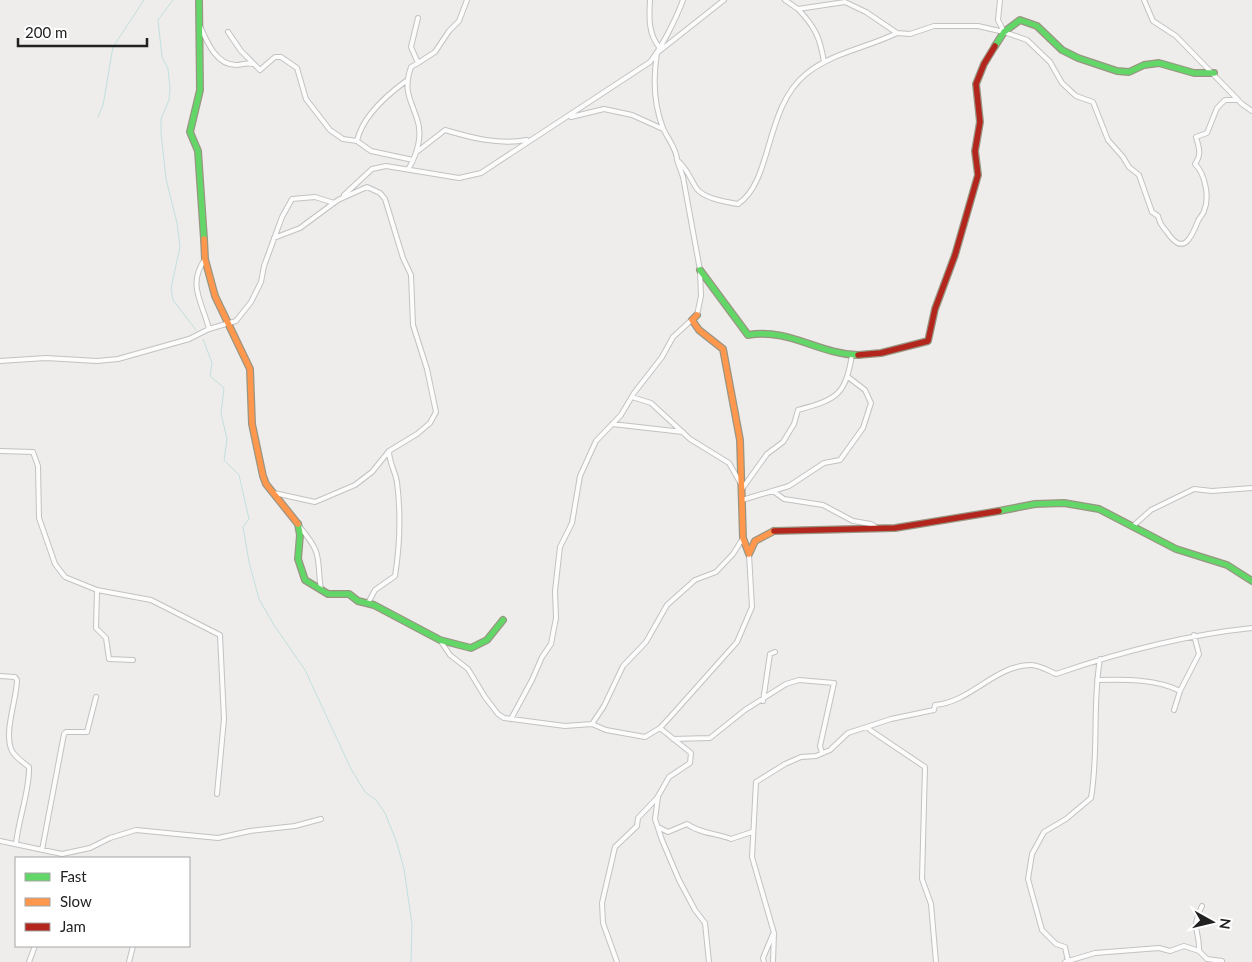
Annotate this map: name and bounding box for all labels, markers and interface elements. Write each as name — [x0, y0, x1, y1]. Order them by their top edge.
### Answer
scale bar — [18, 15, 146, 47]
text: 200 m — [25, 23, 67, 41]
legend — [15, 857, 190, 947]
text: Fast — [60, 867, 87, 885]
text: Slow — [60, 892, 92, 910]
north arrow — [1187, 897, 1237, 947]
text: Jam — [60, 917, 86, 935]
text: N — [1216, 917, 1235, 930]

